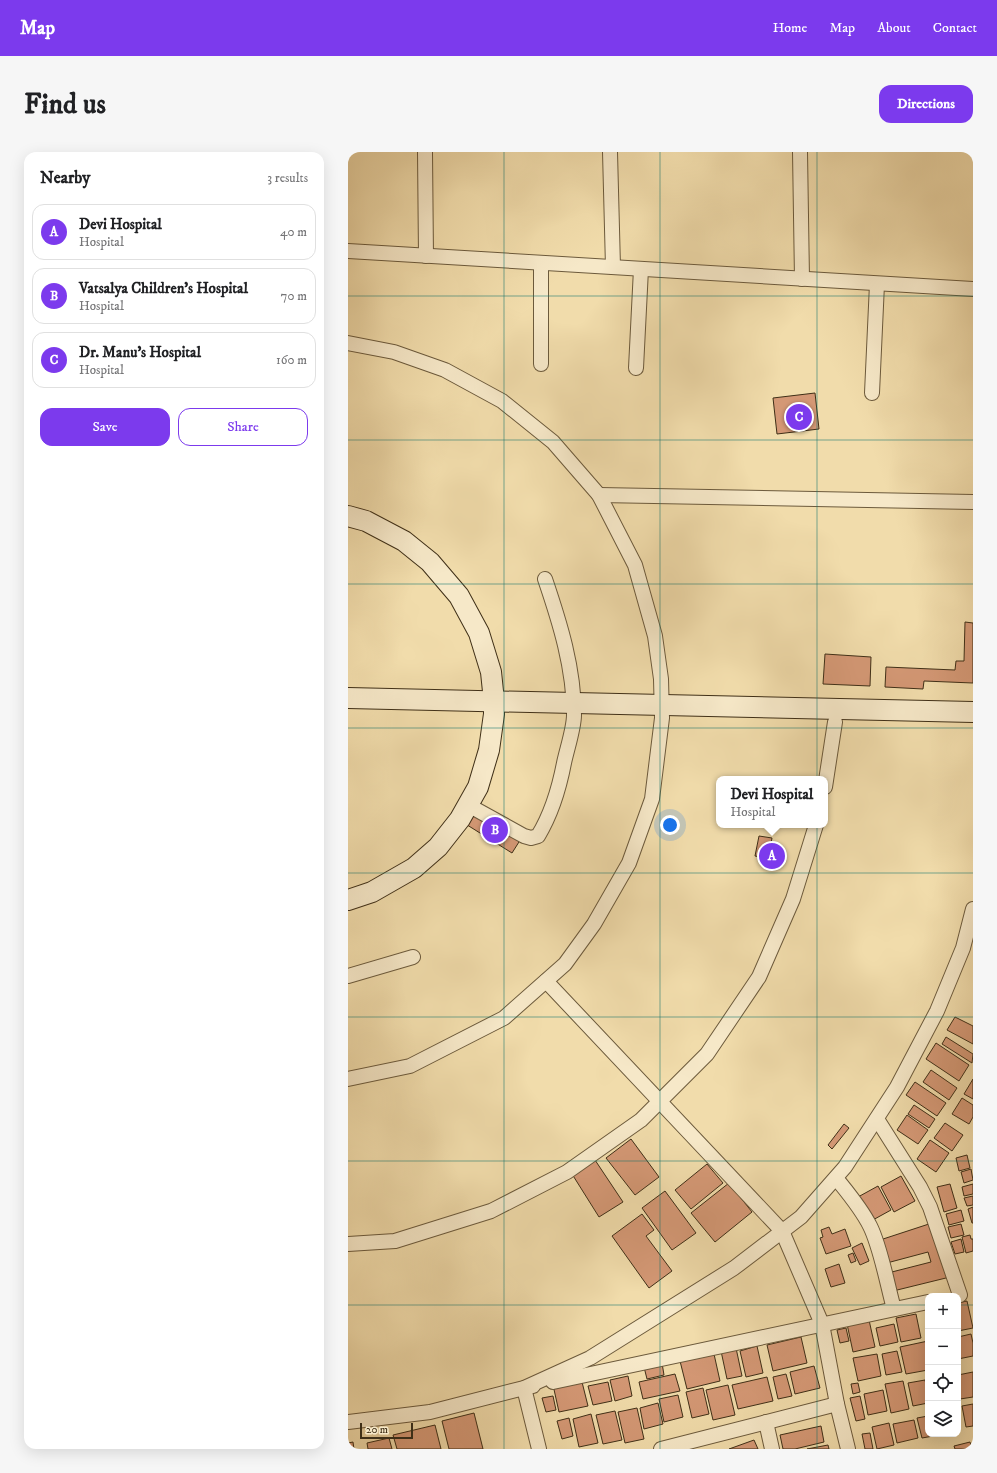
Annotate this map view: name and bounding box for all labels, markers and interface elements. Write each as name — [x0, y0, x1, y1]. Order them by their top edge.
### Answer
text: Map — [20, 17, 55, 40]
text: Home — [773, 19, 807, 37]
text: Map — [829, 19, 855, 37]
text: About — [877, 19, 911, 37]
text: Contact — [933, 19, 977, 37]
button: Directions — [879, 85, 973, 123]
text: Find us — [24, 87, 106, 122]
text: Nearby — [40, 167, 90, 189]
text: 3 results — [267, 170, 308, 186]
text: Devi Hospital — [79, 215, 162, 234]
text: A — [50, 224, 58, 240]
text: 40 m — [280, 224, 307, 240]
text: Hospital — [79, 234, 124, 250]
text: Vatsalya Children's Hospital — [79, 279, 248, 298]
text: B — [50, 288, 58, 304]
text: 70 m — [281, 288, 307, 304]
text: Hospital — [79, 298, 124, 314]
text: Dr. Manu's Hospital — [79, 343, 201, 362]
text: C — [50, 352, 58, 368]
text: 160 m — [276, 352, 307, 368]
text: Hospital — [79, 362, 124, 378]
pin: C — [786, 402, 812, 432]
button: Save — [40, 408, 170, 446]
button: Share — [178, 408, 308, 446]
popup — [716, 776, 828, 828]
text: Devi Hospital — [731, 785, 813, 804]
text: Hospital — [731, 804, 775, 820]
pin: B — [482, 815, 508, 845]
your location — [660, 815, 680, 835]
pin: A — [759, 841, 785, 871]
map controls — [925, 1293, 961, 1437]
button: + — [925, 1293, 961, 1329]
button: − — [925, 1329, 961, 1365]
button: locate — [925, 1365, 961, 1401]
button: layers — [925, 1401, 961, 1437]
scale bar — [360, 1421, 413, 1440]
text: 20 m — [366, 1423, 388, 1437]

